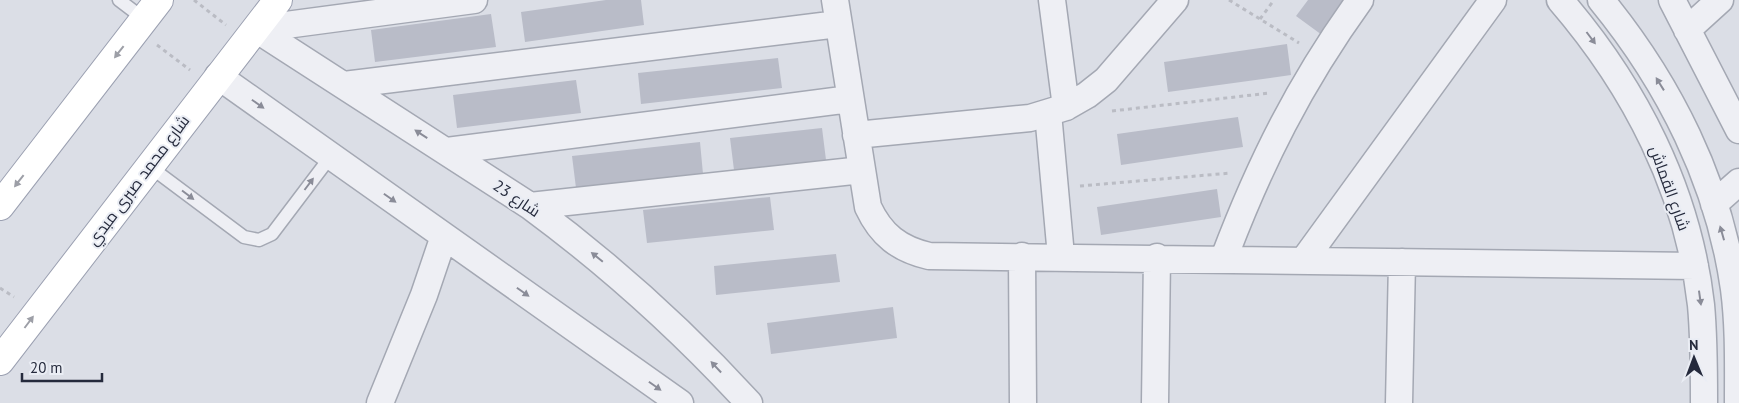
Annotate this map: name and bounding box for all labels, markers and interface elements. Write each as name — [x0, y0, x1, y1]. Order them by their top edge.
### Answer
one-way arrow — [1586, 31, 1596, 45]
one-way arrow — [113, 45, 124, 58]
one-way arrow — [1656, 77, 1665, 90]
one-way arrow — [251, 99, 264, 109]
street label: شارع محمد صبرى مبدي — [82, 111, 197, 251]
one-way arrow — [414, 129, 427, 139]
street label: شارع القماش — [1643, 143, 1695, 234]
one-way arrow — [14, 174, 25, 187]
street label: شارع 23 — [488, 175, 544, 223]
one-way arrow — [304, 178, 315, 191]
one-way arrow — [181, 190, 195, 200]
one-way arrow — [384, 193, 397, 203]
one-way arrow — [1718, 226, 1726, 241]
one-way arrow — [591, 252, 604, 263]
one-way arrow — [516, 287, 530, 297]
one-way arrow — [1696, 290, 1704, 306]
one-way arrow — [24, 316, 35, 329]
north arrow — [1669, 333, 1719, 383]
text: N — [1689, 336, 1699, 354]
scale bar — [22, 350, 102, 382]
text: 20 m — [30, 358, 63, 377]
one-way arrow — [710, 362, 722, 374]
one-way arrow — [649, 381, 662, 391]

